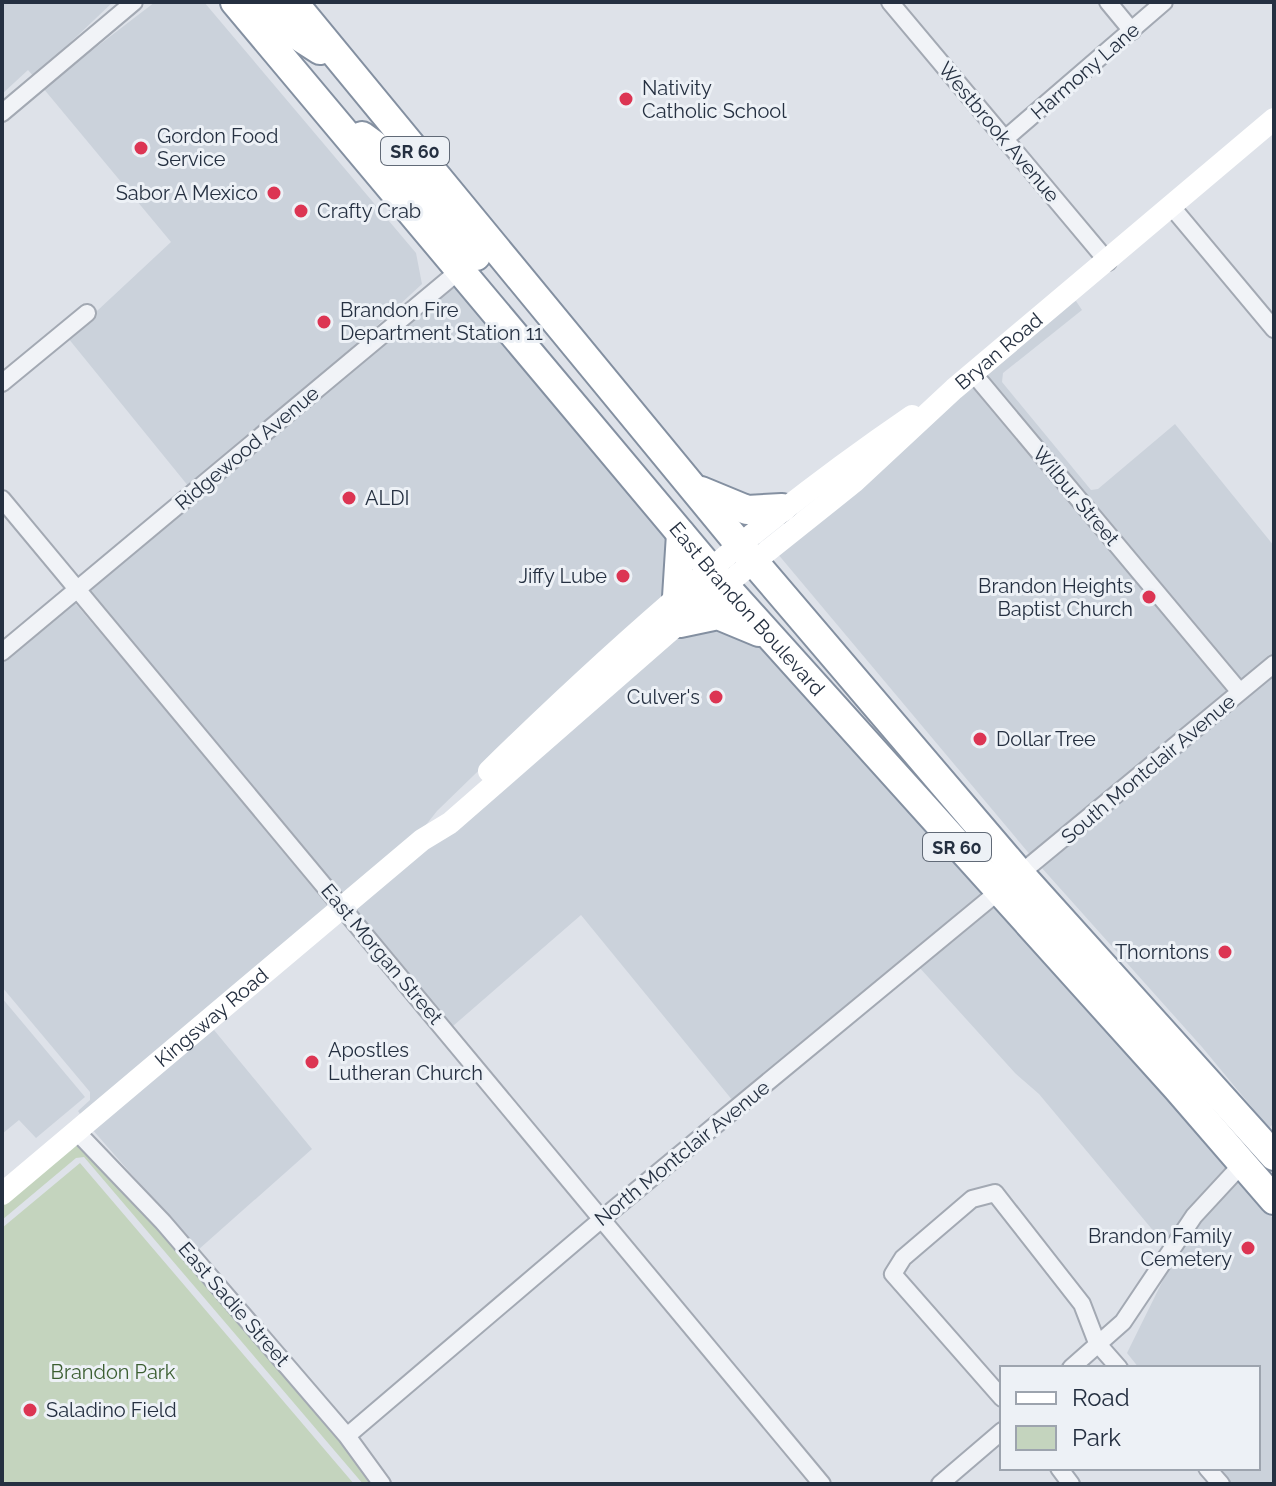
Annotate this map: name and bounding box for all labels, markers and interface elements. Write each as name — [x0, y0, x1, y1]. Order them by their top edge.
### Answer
street label: Harmony Lane — [1026, 17, 1144, 125]
street label: Westbrook Avenue — [933, 57, 1065, 207]
place label: Nativity Catholic School — [642, 76, 787, 123]
marker: Nativity Catholic School — [617, 90, 635, 108]
place label: Gordon Food Service — [157, 124, 278, 171]
road number: SR 60 — [381, 137, 449, 165]
marker: Gordon Food Service — [132, 139, 150, 157]
place label: Sabor A Mexico — [116, 181, 258, 205]
marker: Sabor A Mexico — [265, 184, 283, 202]
place label: Crafty Crab — [317, 199, 421, 223]
marker: Crafty Crab — [292, 202, 310, 220]
place label: Brandon Fire Department Station 11 — [340, 298, 543, 345]
street label: Bryan Road — [950, 308, 1047, 395]
marker: Brandon Fire Department Station 11 — [315, 313, 333, 331]
street label: Ridgewood Avenue — [170, 381, 324, 515]
street label: Wilbur Street — [1028, 442, 1125, 551]
place label: ALDI — [365, 486, 409, 510]
marker: ALDI — [340, 489, 358, 507]
street label: East Brandon Boulevard — [664, 517, 830, 700]
place label: Jiffy Lube — [518, 564, 607, 588]
marker: Jiffy Lube — [614, 567, 632, 585]
place label: Brandon Heights Baptist Church — [978, 574, 1133, 621]
marker: Brandon Heights Baptist Church — [1140, 588, 1158, 606]
place label: Culver's — [627, 685, 700, 709]
marker: Culver's — [707, 688, 725, 706]
street label: South Montclair Avenue — [1056, 689, 1240, 849]
place label: Dollar Tree — [996, 727, 1096, 751]
marker: Dollar Tree — [971, 730, 989, 748]
road number: SR 60 — [923, 833, 991, 861]
street label: East Morgan Street — [316, 879, 448, 1029]
place label: Thorntons — [1115, 940, 1209, 964]
marker: Thorntons — [1216, 943, 1234, 961]
street label: Kingsway Road — [150, 963, 273, 1072]
place label: Apostles Lutheran Church — [328, 1038, 483, 1085]
marker: Apostles Lutheran Church — [303, 1053, 321, 1071]
street label: North Montclair Avenue — [590, 1075, 774, 1231]
place label: Brandon Family Cemetery — [1088, 1224, 1232, 1271]
street label: East Sadie Street — [174, 1237, 295, 1371]
marker: Brandon Family Cemetery — [1239, 1239, 1257, 1257]
park label: Brandon Park — [51, 1360, 176, 1384]
legend — [1000, 1366, 1260, 1470]
text: Road — [1072, 1383, 1130, 1412]
place label: Saladino Field — [46, 1398, 177, 1422]
marker: Saladino Field — [21, 1401, 39, 1419]
text: Park — [1072, 1423, 1121, 1452]

